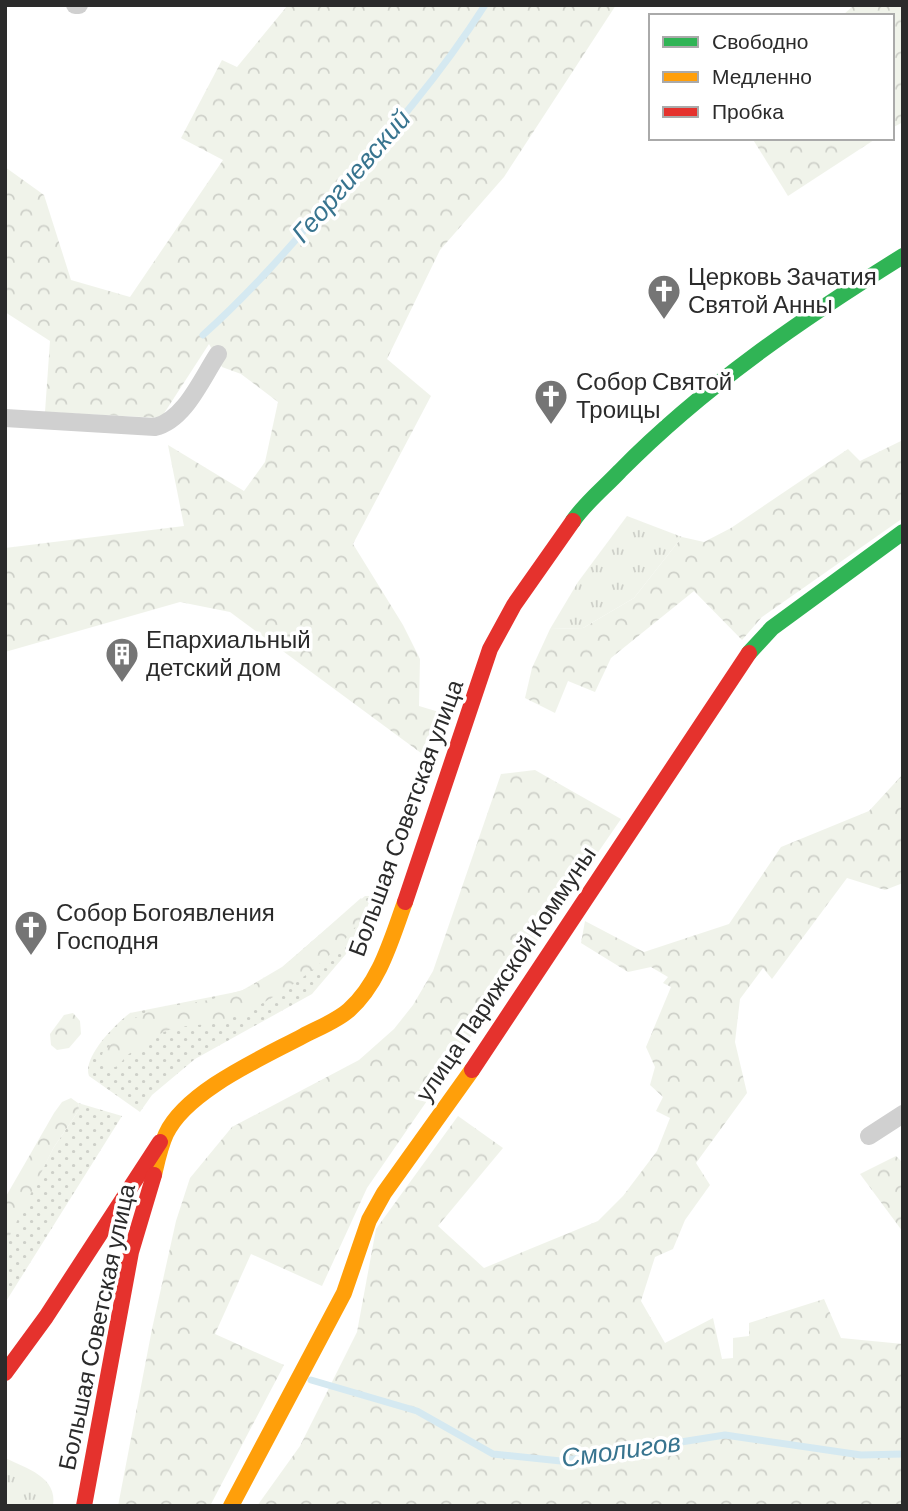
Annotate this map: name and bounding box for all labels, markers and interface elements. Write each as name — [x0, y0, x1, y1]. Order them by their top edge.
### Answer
legend — [649, 14, 894, 140]
text: Свободно — [712, 28, 809, 53]
text: Медленно — [712, 63, 812, 88]
text: Пробка — [712, 98, 784, 123]
water label: Георгиевский — [284, 102, 416, 248]
place label: Церковь Зачатия Святой Анны — [688, 261, 877, 318]
church icon: Церковь Зачатия Святой Анны — [645, 272, 683, 321]
place label: Собор Святой Троицы — [576, 366, 732, 423]
church icon: Собор Святой Троицы — [532, 377, 570, 426]
place label: Епархиальный детский дом — [146, 624, 311, 681]
building icon: Епархиальный детский дом — [103, 635, 141, 684]
street label: Большая Советская улица — [341, 675, 468, 960]
street label: улица Парижской Коммуны — [408, 840, 601, 1106]
place label: Собор Богоявления Господня — [56, 897, 275, 954]
church icon: Собор Богоявления Господня — [12, 908, 50, 957]
street label: Большая Советская улица — [51, 1180, 140, 1473]
water label: Смолигов — [559, 1425, 682, 1472]

